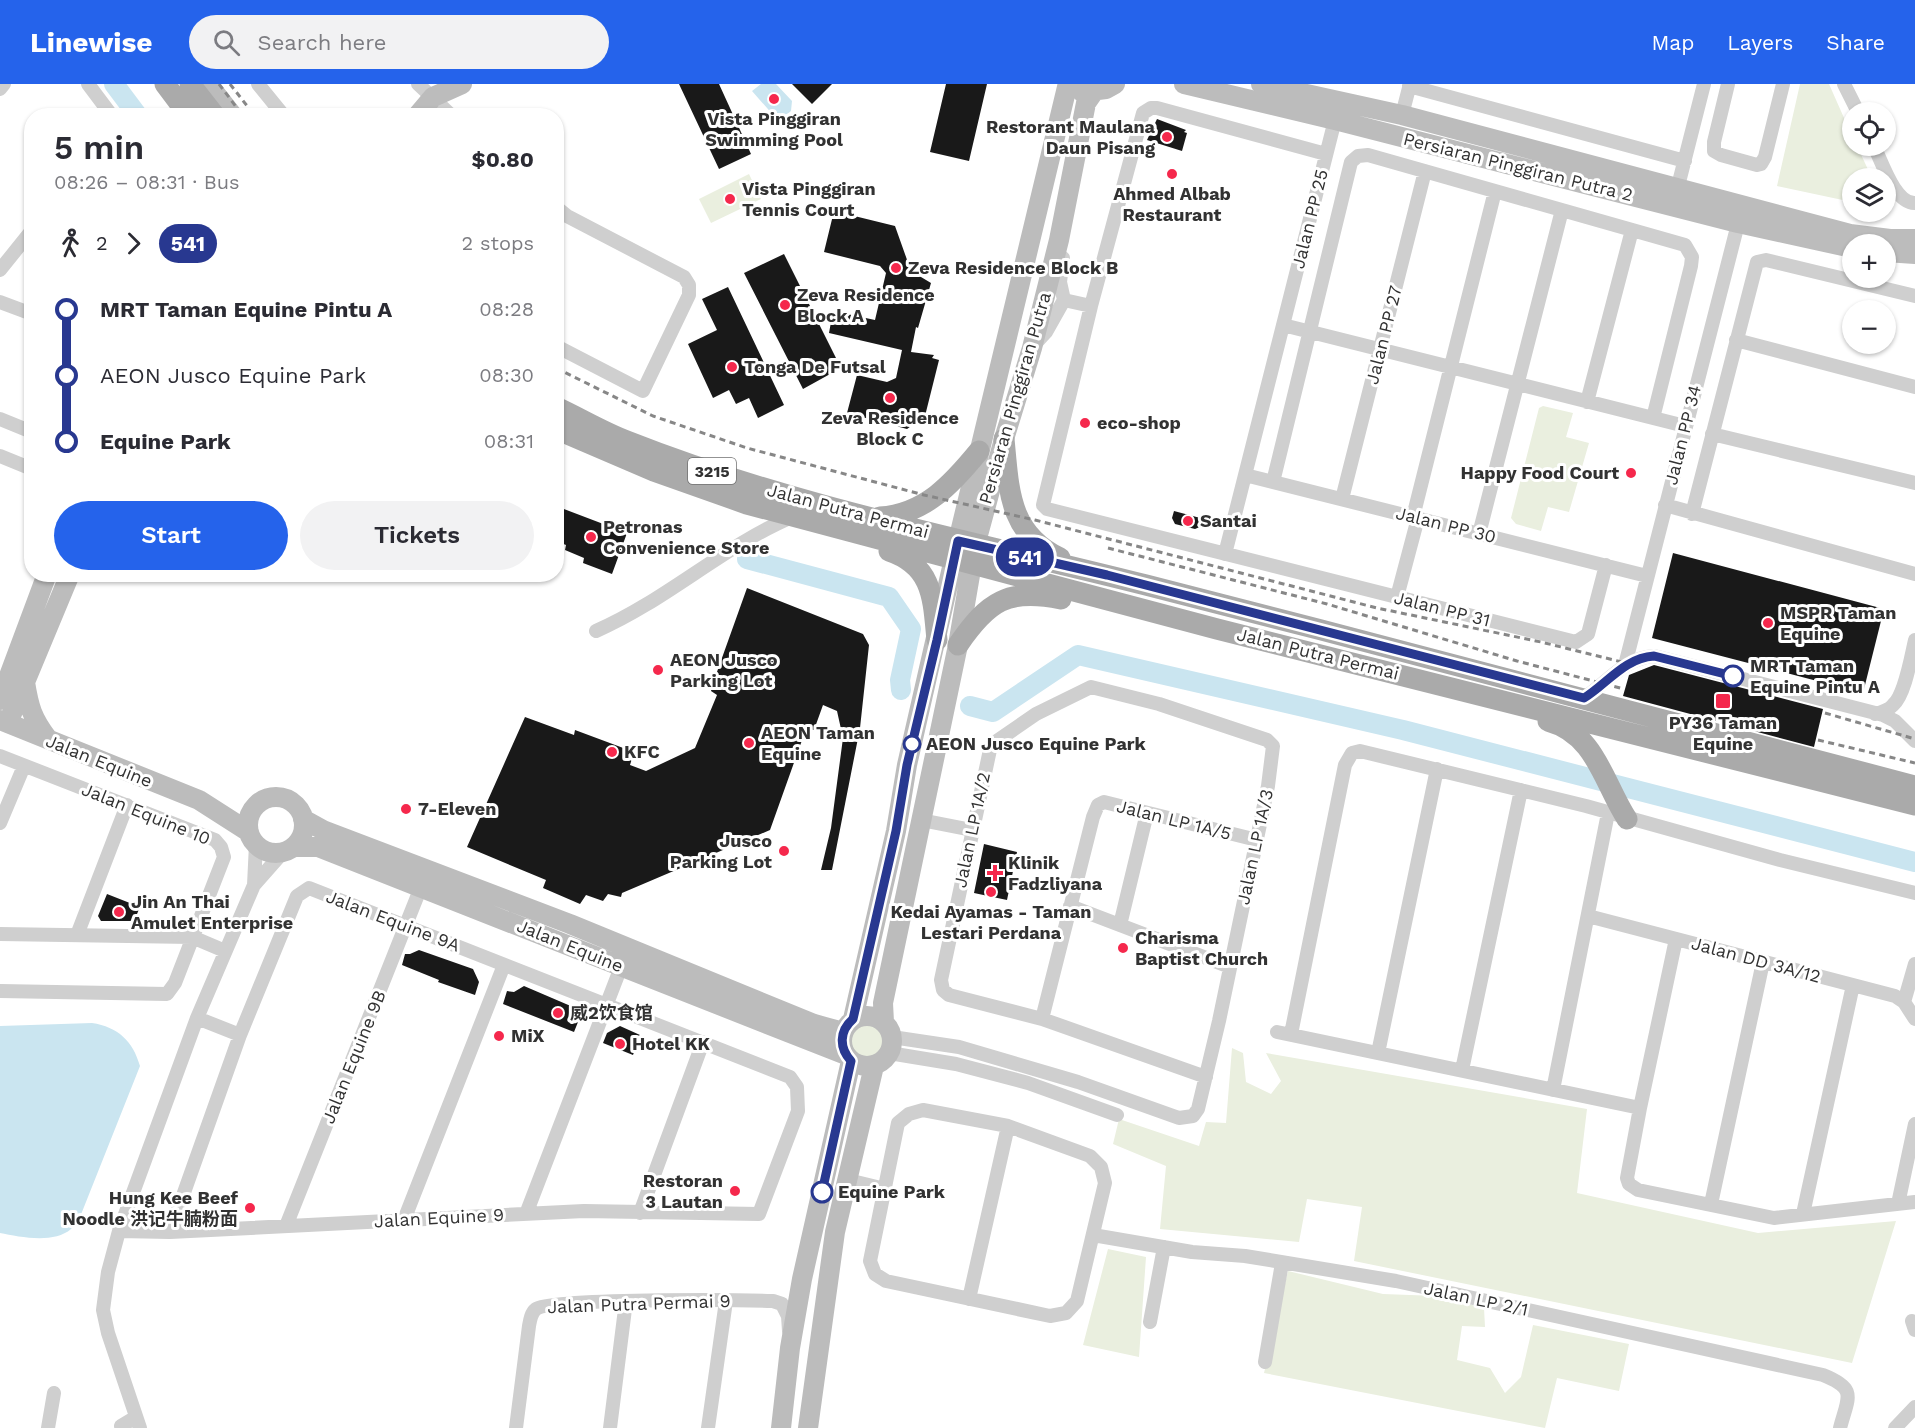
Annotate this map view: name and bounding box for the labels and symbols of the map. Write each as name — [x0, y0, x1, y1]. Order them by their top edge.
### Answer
marker: Vista Pinggiran Swimming Pool — [767, 92, 781, 106]
place label: Vista Pinggiran Swimming Pool — [705, 108, 843, 150]
place label: Restorant Maulana Daun Pisang — [986, 116, 1156, 158]
street label: Persiaran Pinggiran Putra 2 — [1401, 128, 1635, 205]
marker: Restorant Maulana Daun Pisang — [1160, 130, 1174, 144]
marker: Ahmed Albab Restaurant — [1165, 167, 1179, 181]
street label: Jalan PP 25 — [1287, 167, 1332, 271]
place label: Vista Pinggiran Tennis Court — [742, 178, 876, 220]
place label: Ahmed Albab Restaurant — [1113, 183, 1231, 225]
marker: Vista Pinggiran Tennis Court — [723, 192, 737, 206]
place label: Zeva Residence Block B — [908, 257, 1118, 278]
marker: Zeva Residence Block B — [889, 261, 903, 275]
street label: Jalan PP 27 — [1361, 283, 1406, 386]
place label: Zeva Residence Block A — [797, 284, 935, 326]
street label: Persiaran Pinggiran Putra — [974, 289, 1055, 506]
marker: Zeva Residence Block A — [778, 298, 792, 312]
place label: Tonga De Futsal — [744, 356, 886, 377]
marker: Tonga De Futsal — [725, 360, 739, 374]
street label: Jalan PP 34 — [1660, 383, 1705, 487]
marker: Zeva Residence Block C — [883, 391, 897, 405]
place label: Zeva Residence Block C — [821, 407, 959, 449]
place label: eco-shop — [1097, 412, 1181, 433]
marker: eco-shop — [1078, 416, 1092, 430]
road number: 3215 — [688, 458, 736, 484]
place label: Happy Food Court — [1461, 462, 1619, 483]
marker: Happy Food Court — [1624, 466, 1638, 480]
street label: Jalan Putra Permai — [765, 479, 931, 542]
street label: Jalan PP 30 — [1394, 502, 1498, 547]
place label: Santai — [1200, 510, 1257, 531]
marker: Santai — [1181, 514, 1195, 528]
place label: Petronas Convenience Store — [603, 516, 769, 558]
marker: Petronas Convenience Store — [584, 530, 598, 544]
line badge: 541 — [990, 538, 1060, 576]
street label: Jalan PP 31 — [1392, 586, 1492, 631]
place label: MSPR Taman Equine — [1780, 602, 1896, 644]
marker: MSPR Taman Equine — [1761, 616, 1775, 630]
street label: Jalan Putra Permai — [1235, 623, 1401, 684]
place label: AEON Jusco Parking Lot — [670, 649, 778, 691]
place label: MRT Taman Equine Pintu A — [1750, 655, 1881, 697]
marker: AEON Jusco Parking Lot — [651, 663, 665, 677]
marker: MRT Taman Equine Pintu A — [1722, 665, 1744, 687]
marker: PY36 Taman Equine — [1714, 692, 1732, 710]
place label: PY36 Taman Equine — [1669, 712, 1777, 754]
place label: AEON Taman Equine — [761, 722, 875, 764]
street label: Jalan Equine — [43, 730, 155, 791]
place label: AEON Jusco Equine Park — [926, 733, 1147, 754]
marker: AEON Jusco Equine Park — [903, 735, 921, 753]
marker: AEON Taman Equine — [742, 736, 756, 750]
place label: KFC — [624, 741, 660, 762]
marker: KFC — [605, 745, 619, 759]
street label: Jalan LP 1A/2 — [949, 770, 994, 889]
street label: Jalan Equine 10 — [79, 778, 214, 849]
street label: Jalan LP 1A/3 — [1232, 787, 1277, 906]
street label: Jalan LP 1A/5 — [1115, 795, 1234, 844]
place label: 7-Eleven — [418, 798, 496, 819]
marker: 7-Eleven — [399, 802, 413, 816]
place label: Jusco Parking Lot — [670, 830, 772, 872]
marker: Jusco Parking Lot — [777, 844, 791, 858]
place label: Klinik Fadzliyana — [1008, 852, 1103, 894]
marker: Klinik Fadzliyana — [986, 864, 1004, 882]
street label: Jalan Equine 9A — [323, 885, 463, 956]
marker: Kedai Ayamas - Taman Lestari Perdana — [984, 885, 998, 899]
place label: Jin An Thai Amulet Enterprise — [131, 891, 293, 933]
place label: Kedai Ayamas - Taman Lestari Perdana — [891, 901, 1091, 943]
marker: Jin An Thai Amulet Enterprise — [112, 905, 126, 919]
street label: Jalan Equine — [514, 915, 626, 976]
place label: Charisma Baptist Church — [1135, 927, 1268, 969]
street label: Jalan DD 3A/12 — [1689, 932, 1823, 987]
marker: Charisma Baptist Church — [1116, 941, 1130, 955]
street label: Jalan Equine 9B — [317, 987, 390, 1127]
place label: 威2饮食馆 — [570, 1002, 653, 1023]
marker: 威2饮食馆 — [551, 1006, 565, 1020]
place label: MiX — [511, 1025, 545, 1046]
marker: MiX — [492, 1029, 506, 1043]
place label: Hotel KK — [632, 1033, 711, 1054]
marker: Hotel KK — [613, 1037, 627, 1051]
place label: Restoran 3 Lautan — [643, 1170, 723, 1212]
marker: Equine Park — [811, 1181, 833, 1203]
place label: Equine Park — [838, 1181, 946, 1202]
marker: Restoran 3 Lautan — [728, 1184, 742, 1198]
place label: Hung Kee Beef Noodle 洪记牛腩粉面 — [62, 1187, 239, 1229]
marker: Hung Kee Beef Noodle 洪记牛腩粉面 — [243, 1201, 257, 1215]
street label: Jalan Equine 9 — [373, 1204, 504, 1231]
street label: Jalan LP 2/1 — [1422, 1277, 1530, 1320]
street label: Jalan Putra Permai 9 — [547, 1290, 731, 1317]

